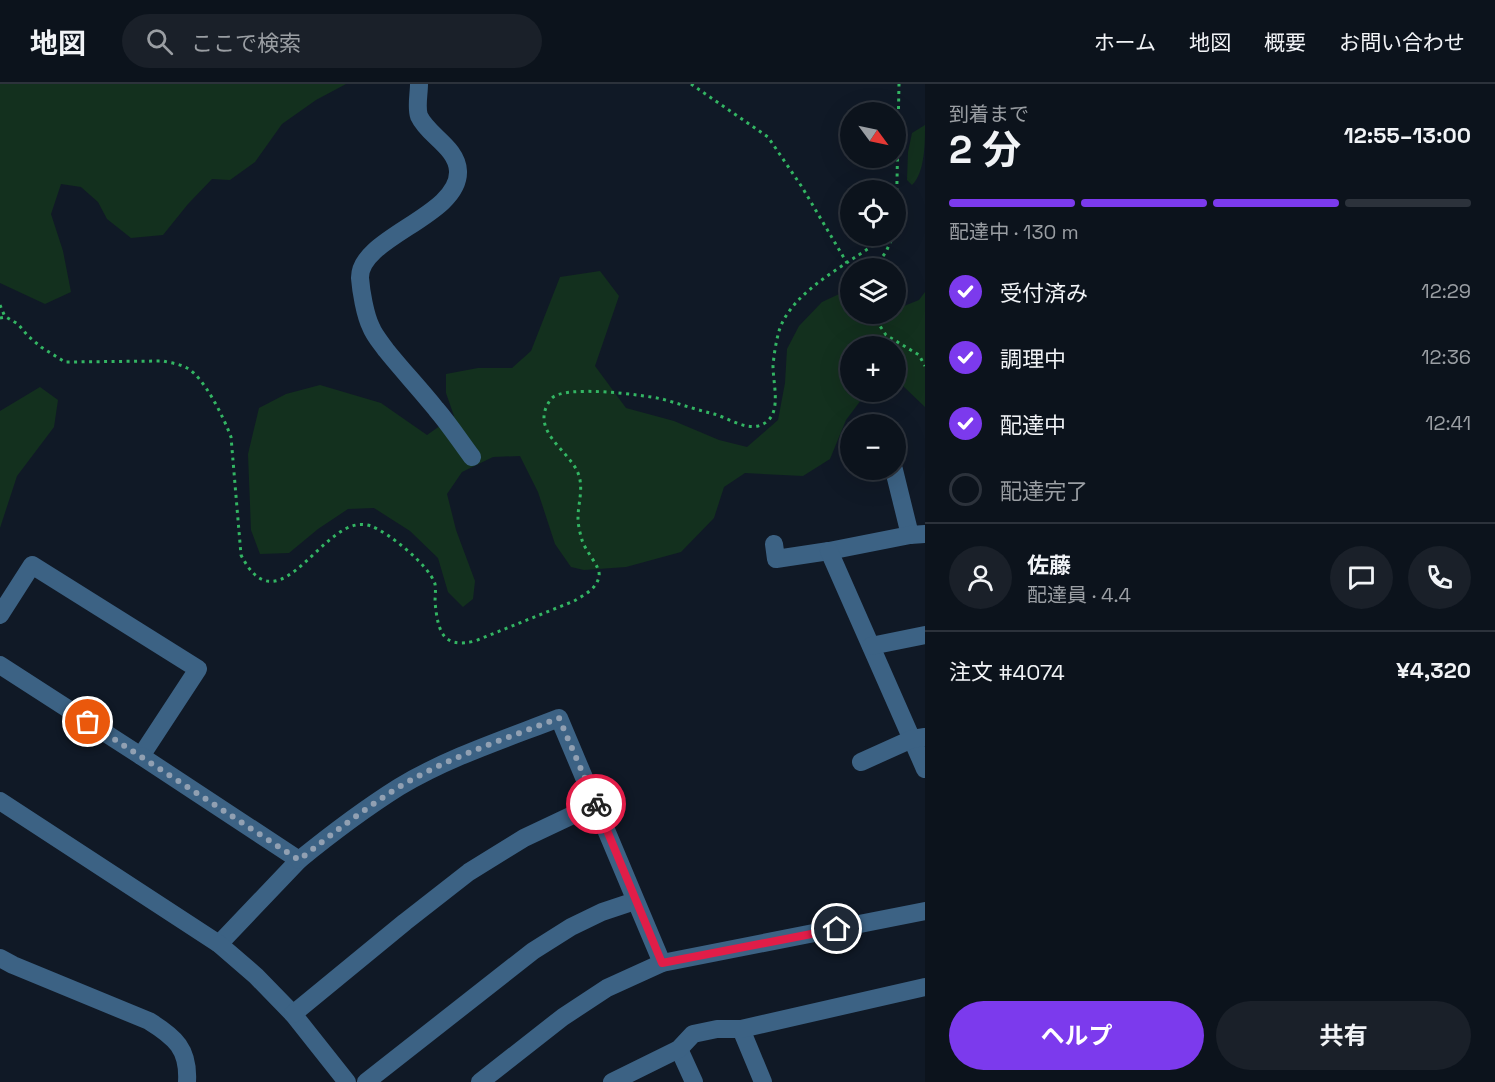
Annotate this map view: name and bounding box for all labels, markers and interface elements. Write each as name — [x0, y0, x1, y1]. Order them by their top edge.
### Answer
search box — [122, 14, 542, 68]
text: 地図 — [30, 25, 86, 61]
icon: search — [143, 25, 176, 58]
text: ここで検索 — [191, 29, 301, 57]
text: ホーム — [1094, 29, 1156, 56]
text: 地図 — [1189, 29, 1231, 56]
text: 概要 — [1264, 29, 1306, 56]
text: お問い合わせ — [1339, 29, 1465, 56]
text: 到着まで — [949, 101, 1029, 127]
north arrow — [840, 102, 906, 168]
map controls — [840, 102, 906, 480]
text: 12:55–13:00 — [1344, 121, 1471, 149]
text: 2 分 — [949, 125, 1021, 174]
button: locate — [840, 180, 906, 246]
text: 配達中 · 130 m — [949, 219, 1079, 245]
button: layers — [840, 258, 906, 324]
icon: check — [949, 275, 982, 308]
text: 12:29 — [1421, 278, 1471, 304]
text: 受付済み — [1000, 279, 1088, 307]
button: + — [840, 336, 906, 402]
icon: check — [949, 341, 982, 374]
text: 12:36 — [1421, 344, 1471, 370]
text: 調理中 — [1000, 345, 1066, 373]
icon: check — [949, 407, 982, 440]
text: 12:41 — [1425, 410, 1471, 436]
text: 配達中 — [1000, 411, 1066, 439]
button: − — [840, 414, 906, 480]
text: 配達完了 — [1000, 477, 1088, 505]
button: person — [949, 546, 1012, 609]
button: chat — [1330, 546, 1393, 609]
button: phone — [1408, 546, 1471, 609]
text: 佐藤 — [1027, 551, 1071, 579]
text: 配達員 · 4.4 — [1027, 582, 1131, 608]
text: ¥4,320 — [1396, 656, 1471, 684]
text: 注文 #4074 — [949, 658, 1065, 686]
pin — [62, 696, 113, 747]
icon: bag — [71, 705, 104, 738]
courier — [566, 774, 626, 834]
icon: bike — [580, 788, 613, 821]
pin — [811, 903, 862, 954]
icon: home — [820, 912, 853, 945]
button: ヘルプ — [949, 1001, 1204, 1070]
button: 共有 — [1216, 1001, 1471, 1070]

